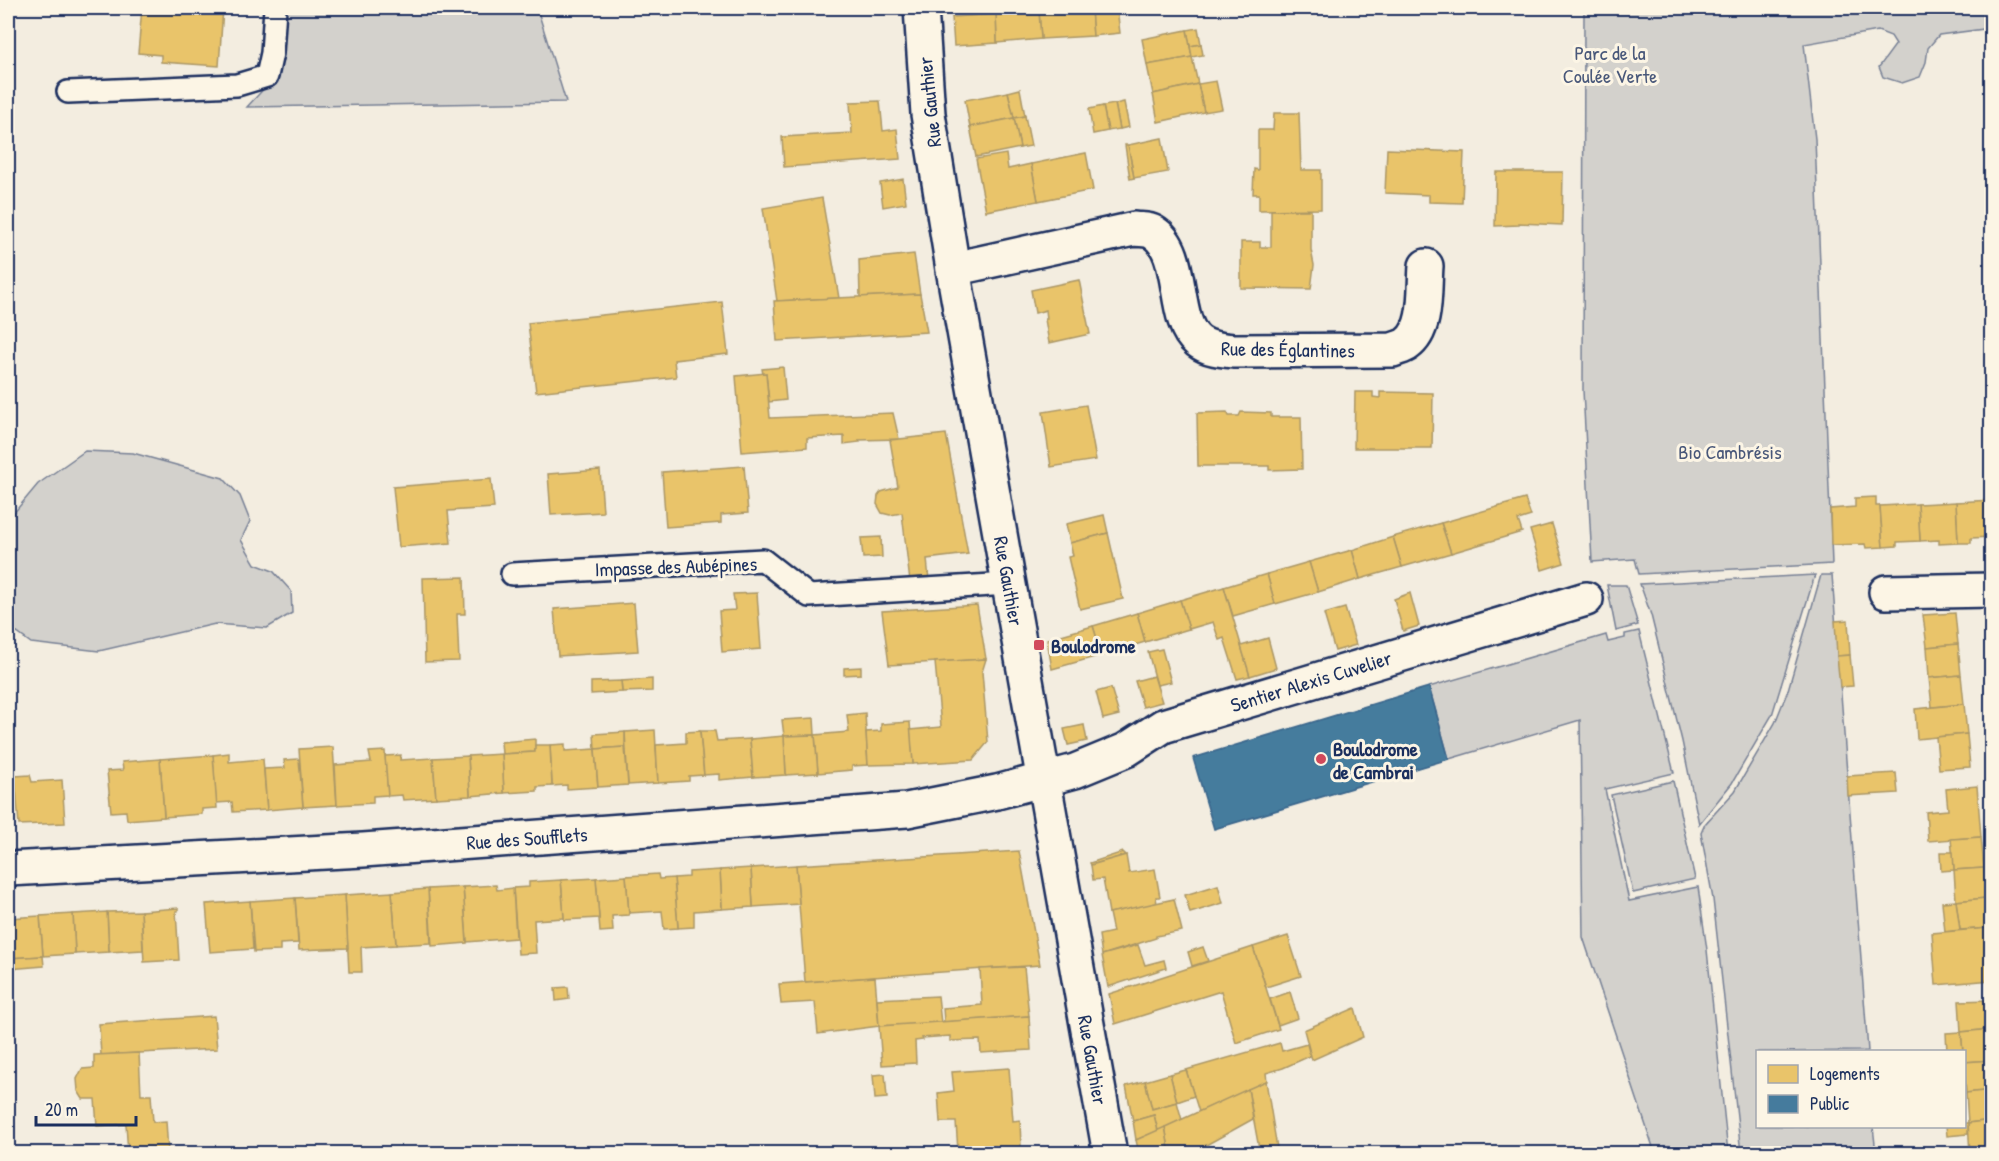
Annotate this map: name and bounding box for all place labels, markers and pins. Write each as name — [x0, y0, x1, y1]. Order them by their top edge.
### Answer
place label: Boulodrome — [1051, 632, 1136, 659]
marker: Boulodrome — [1032, 638, 1046, 652]
place label: Boulodrome de Cambrai — [1333, 735, 1418, 785]
marker: Boulodrome de Cambrai — [1314, 752, 1328, 766]

